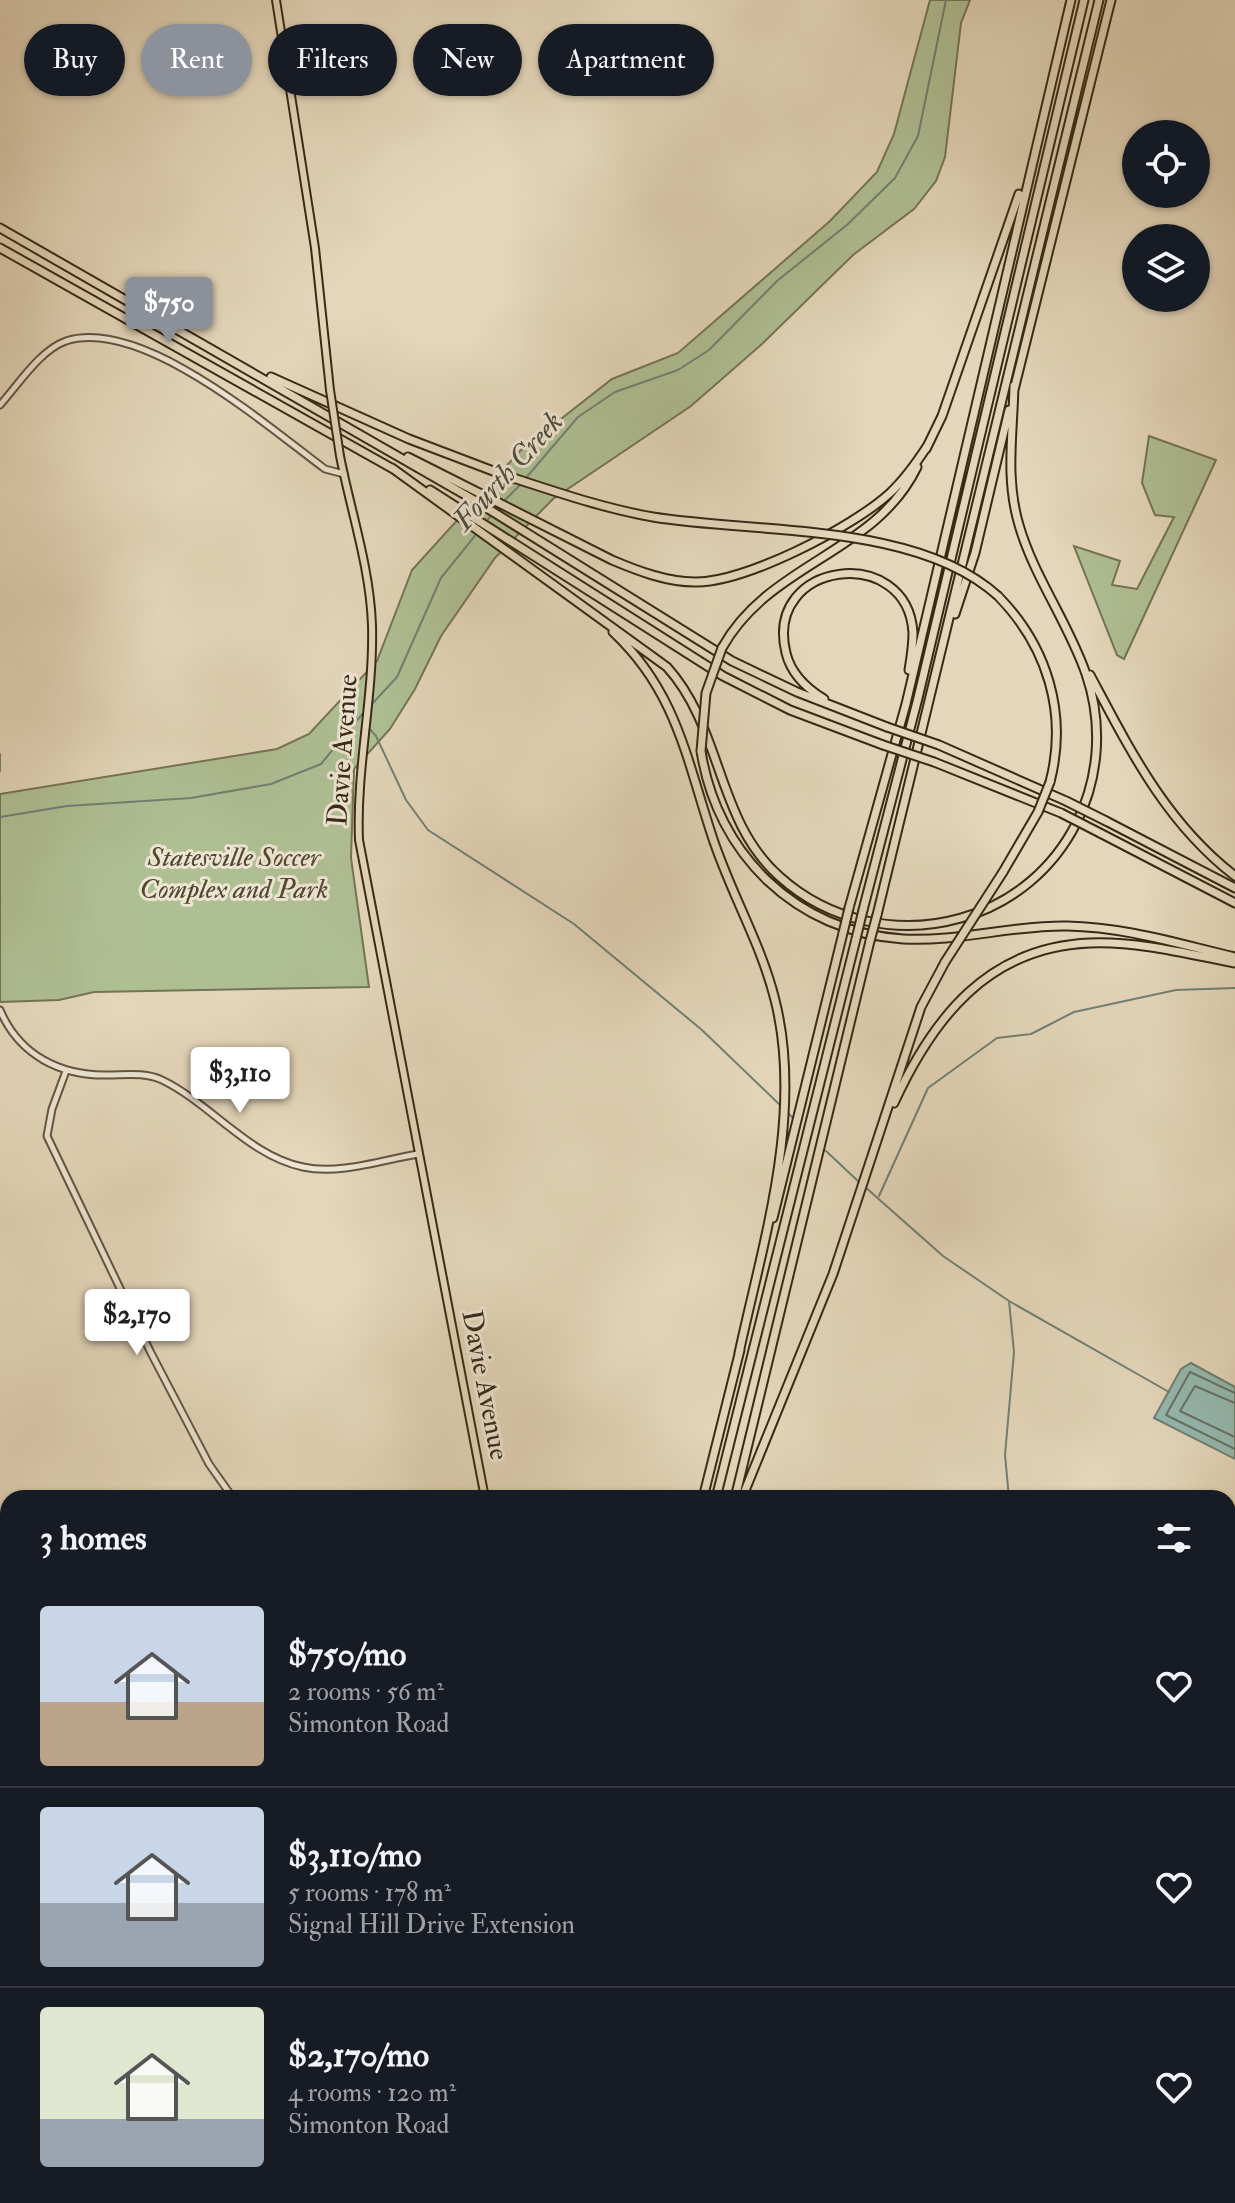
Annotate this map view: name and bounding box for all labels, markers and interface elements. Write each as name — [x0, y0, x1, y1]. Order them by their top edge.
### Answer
chip: Buy — [24, 24, 125, 96]
chip: Rent — [141, 24, 252, 96]
chip: Filters — [268, 24, 397, 96]
chip: New — [413, 24, 522, 96]
chip: Apartment — [538, 24, 714, 96]
map controls — [1122, 120, 1210, 312]
button: locate — [1122, 120, 1210, 208]
button: layers — [1122, 224, 1210, 312]
pin: $750 — [122, 277, 216, 345]
text: $750 — [143, 287, 195, 319]
water label: Fourth Creek — [444, 404, 571, 540]
street label: Davie Avenue — [320, 673, 366, 827]
park label: Statesville Soccer Complex and Park — [140, 840, 328, 907]
pin: $3,110 — [175, 1047, 305, 1115]
text: $3,110 — [209, 1057, 271, 1089]
pin: $2,170 — [72, 1289, 202, 1357]
text: $2,170 — [103, 1299, 171, 1331]
street label: Davie Avenue — [453, 1307, 517, 1463]
icon: filters — [1152, 1516, 1196, 1560]
text: 3 homes — [40, 1517, 147, 1560]
text: $750/mo — [288, 1633, 406, 1676]
icon: home — [104, 1638, 200, 1734]
icon: heart — [1152, 1664, 1196, 1708]
text: 2 rooms · 56 m² — [288, 1676, 444, 1708]
text: Simonton Road — [288, 1708, 449, 1740]
text: $3,110/mo — [288, 1834, 421, 1877]
icon: home — [104, 1839, 200, 1935]
icon: heart — [1152, 1865, 1196, 1909]
text: 5 rooms · 178 m² — [288, 1877, 451, 1909]
text: Signal Hill Drive Extension — [288, 1909, 575, 1941]
text: $2,170/mo — [288, 2034, 429, 2077]
icon: home — [104, 2039, 200, 2135]
icon: heart — [1152, 2065, 1196, 2109]
text: 4 rooms · 120 m² — [288, 2077, 456, 2109]
text: Simonton Road — [288, 2109, 449, 2141]

